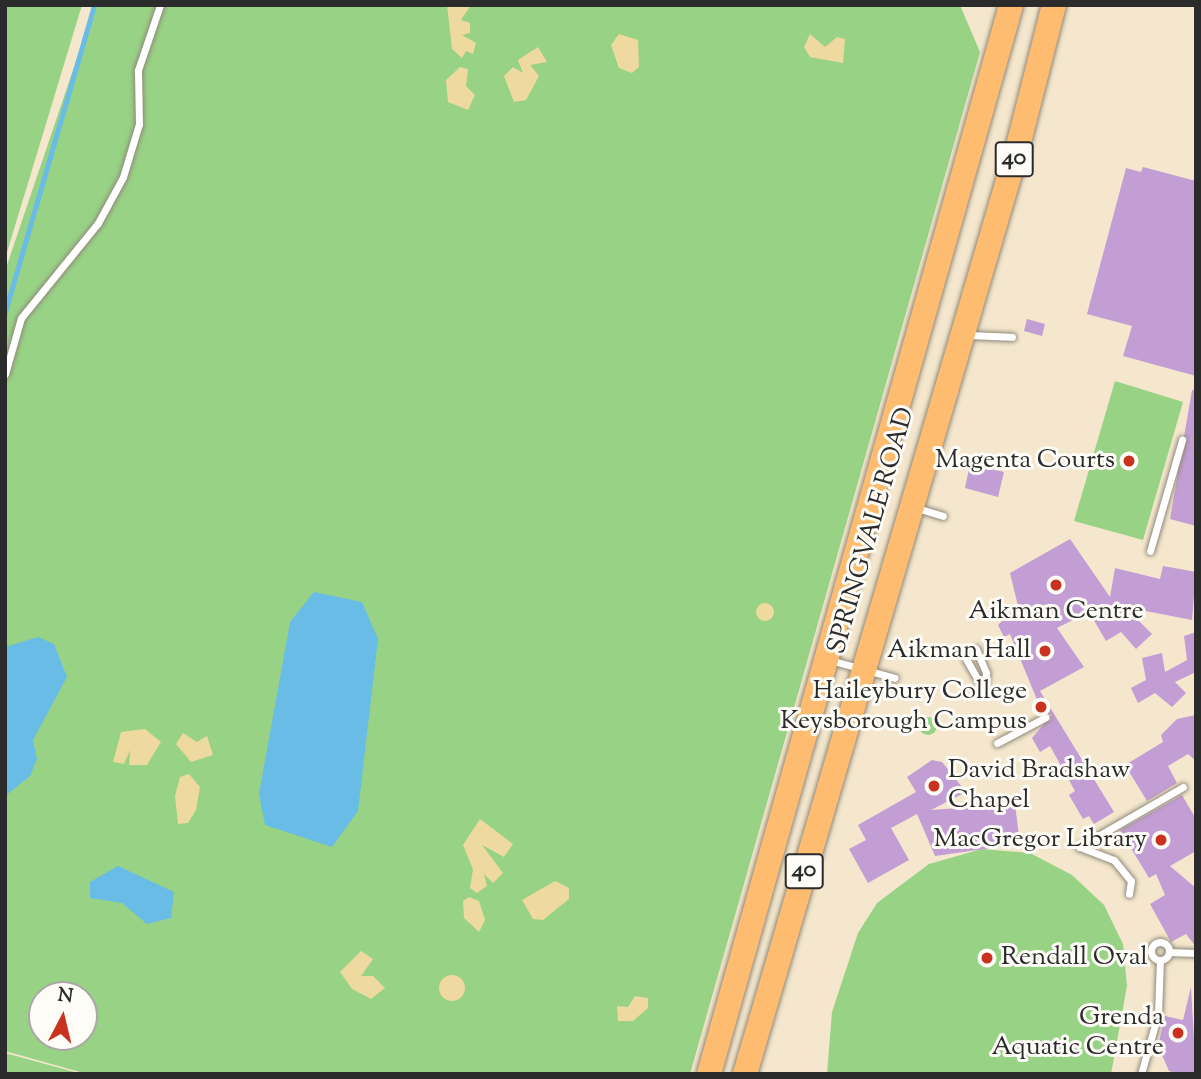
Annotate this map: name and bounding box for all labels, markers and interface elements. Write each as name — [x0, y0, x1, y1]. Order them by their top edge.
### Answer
road number: 40 — [993, 139, 1035, 180]
street label: SPRINGVALE ROAD — [822, 404, 922, 658]
place label: Magenta Courts — [935, 445, 1115, 477]
marker: Magenta Courts — [1121, 453, 1137, 469]
marker: Aikman Centre — [1048, 577, 1064, 593]
place label: Aikman Centre — [968, 596, 1144, 628]
place label: Aikman Hall — [887, 635, 1031, 667]
marker: Aikman Hall — [1037, 643, 1053, 659]
place label: Haileybury College Keysborough Campus — [780, 676, 1027, 738]
marker: Haileybury College Keysborough Campus — [1033, 699, 1049, 715]
place label: David Bradshaw Chapel — [948, 755, 1130, 816]
marker: David Bradshaw Chapel — [926, 778, 942, 794]
place label: MacGregor Library — [933, 824, 1147, 856]
marker: MacGregor Library — [1153, 832, 1169, 848]
road number: 40 — [783, 850, 825, 892]
place label: Rendall Oval — [1001, 942, 1148, 974]
marker: Rendall Oval — [979, 950, 995, 966]
north arrow — [28, 981, 98, 1051]
text: N — [56, 982, 75, 1011]
place label: Grenda Aquatic Centre — [992, 1002, 1164, 1064]
marker: Grenda Aquatic Centre — [1170, 1025, 1186, 1041]

